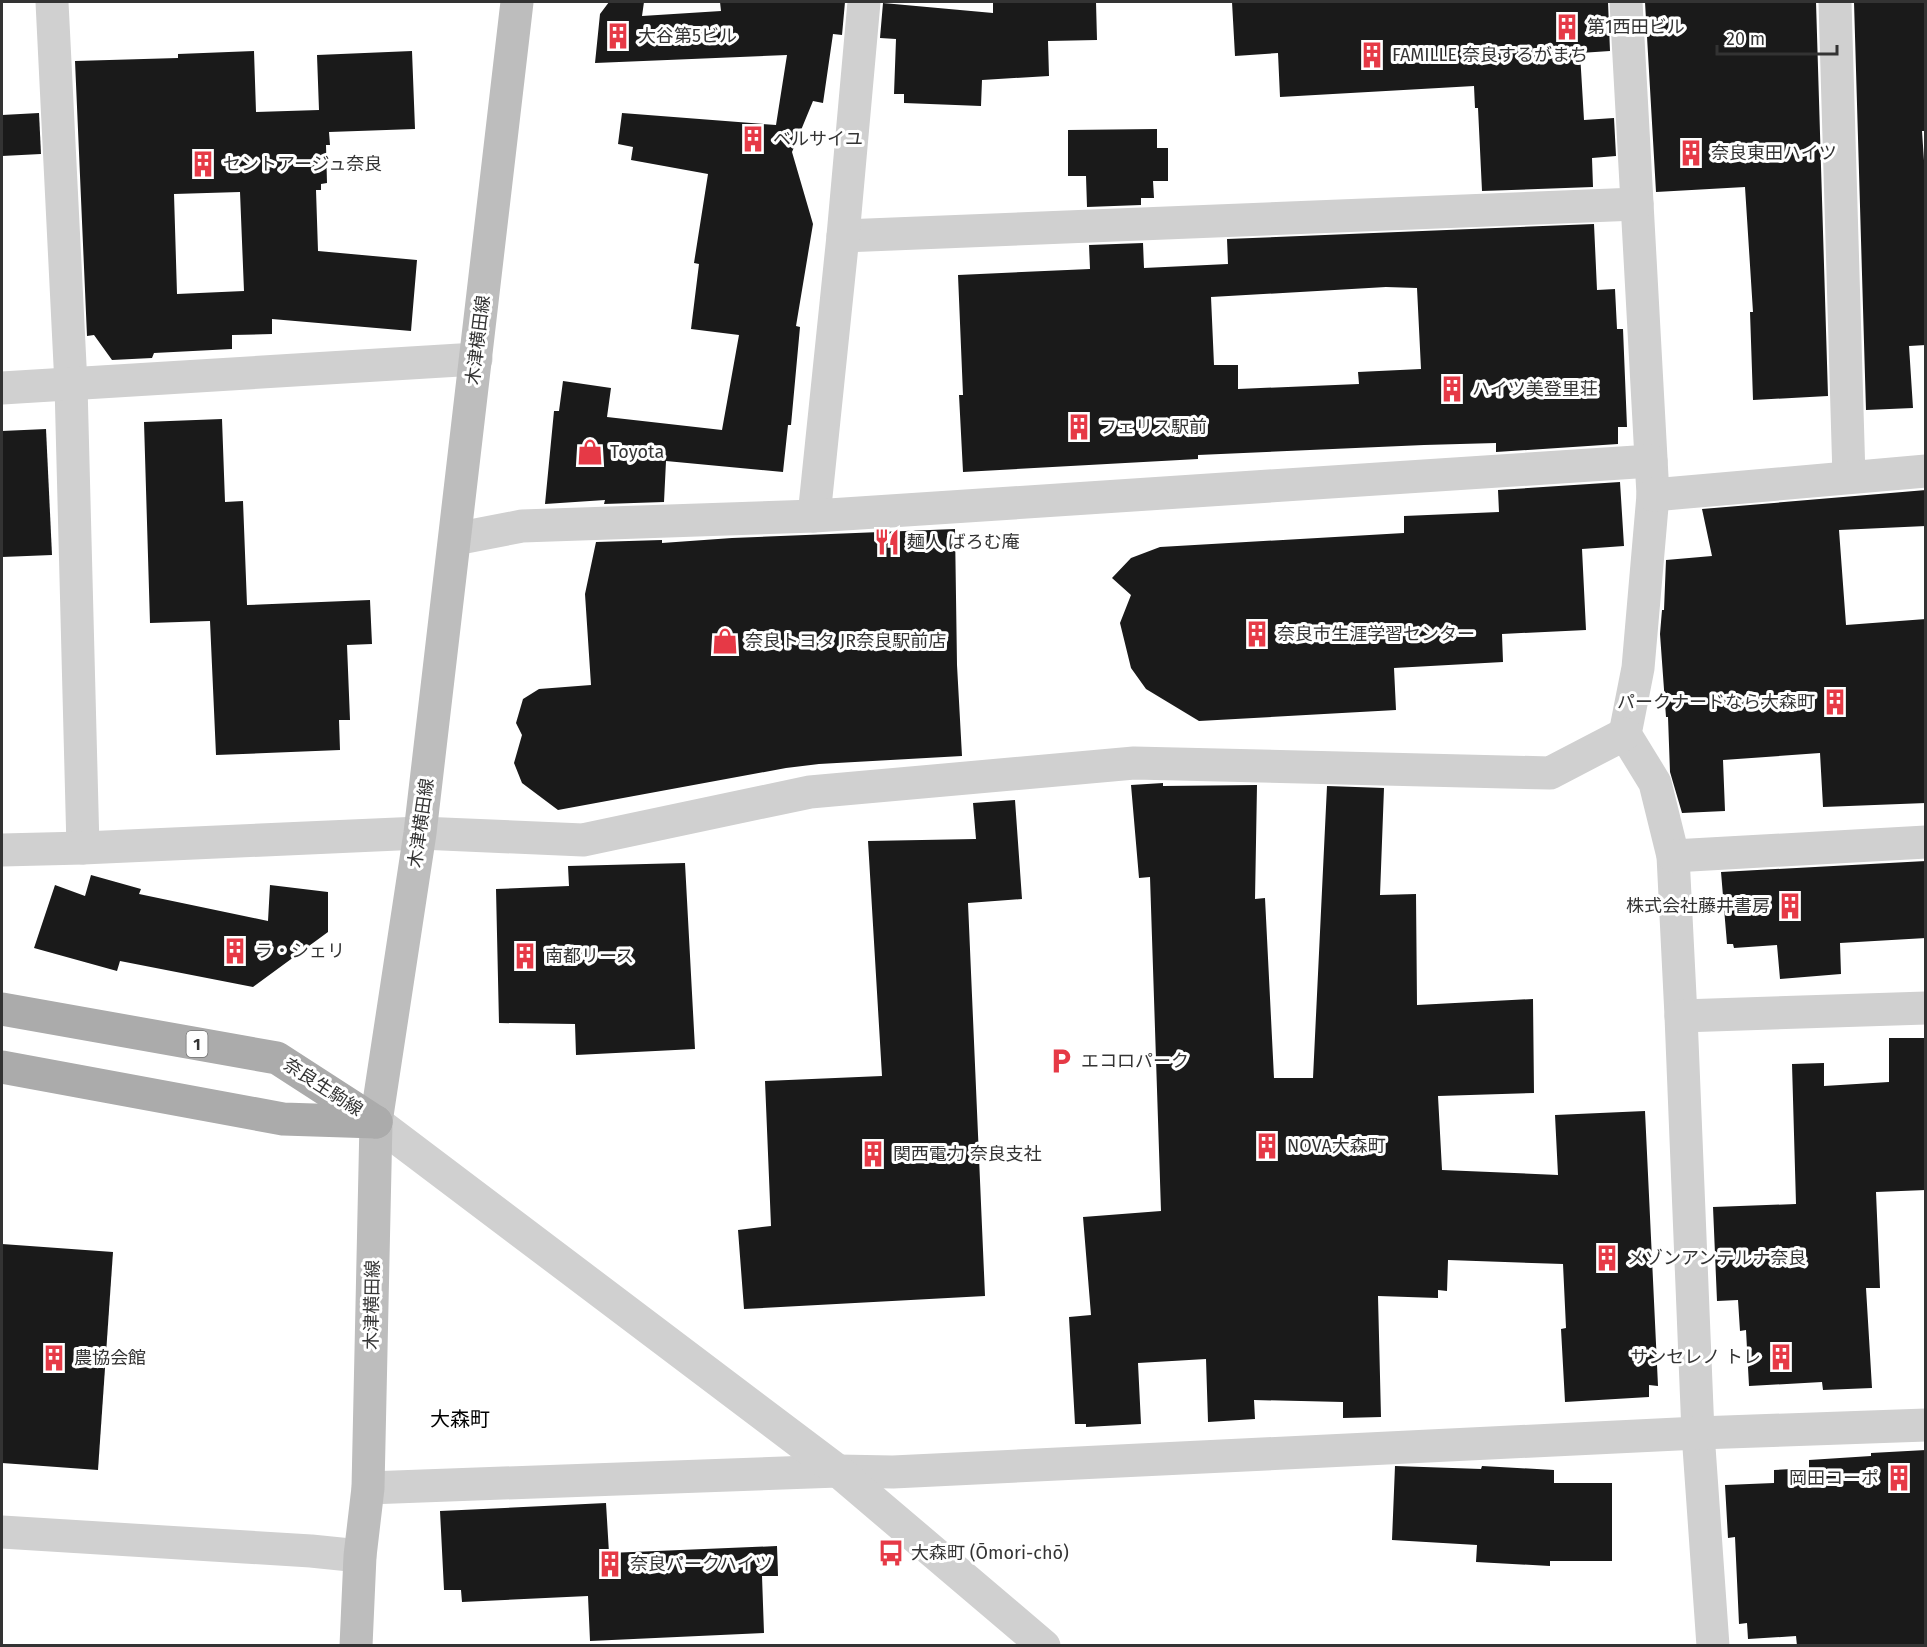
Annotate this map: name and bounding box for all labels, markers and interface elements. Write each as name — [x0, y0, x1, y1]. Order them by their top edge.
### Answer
building icon: 第1西田ビル — [1552, 12, 1582, 42]
place label: 第1西田ビル — [1587, 16, 1685, 38]
scale bar — [1717, 18, 1837, 56]
building icon: 大谷第5ビル — [603, 21, 633, 51]
place label: 大谷第5ビル — [638, 25, 737, 47]
text: 20 m — [1726, 28, 1765, 50]
building icon: FAMILLE 奈良するがまち — [1357, 40, 1387, 70]
place label: FAMILLE 奈良するがまち — [1392, 44, 1588, 66]
building icon: ベルサイユ — [738, 124, 768, 154]
place label: ベルサイユ — [773, 128, 863, 150]
building icon: 奈良東田ハイツ — [1676, 138, 1706, 168]
place label: 奈良東田ハイツ — [1711, 142, 1837, 164]
building icon: セントアージュ奈良 — [188, 149, 218, 179]
place label: セントアージュ奈良 — [223, 153, 382, 175]
street label: 木津横田線 — [462, 294, 494, 386]
building icon: ハイツ美登里荘 — [1437, 374, 1467, 404]
place label: ハイツ美登里荘 — [1472, 378, 1598, 400]
building icon: フェリス駅前 — [1064, 412, 1094, 442]
place label: フェリス駅前 — [1099, 416, 1207, 438]
shop icon: Toyota — [575, 437, 605, 467]
place label: Toyota — [610, 441, 664, 463]
restaurant icon: 麺人 ばろむ庵 — [872, 527, 902, 557]
place label: 麺人 ばろむ庵 — [907, 531, 1020, 553]
building icon: 奈良市生涯学習センター — [1242, 619, 1272, 649]
place label: 奈良市生涯学習センター — [1277, 623, 1475, 645]
shop icon: 奈良トヨタ JR奈良駅前店 — [710, 626, 740, 656]
place label: 奈良トヨタ JR奈良駅前店 — [745, 630, 946, 652]
building icon: パークナードなら大森町 — [1820, 687, 1850, 717]
place label: パークナードなら大森町 — [1617, 691, 1815, 713]
street label: 木津横田線 — [404, 777, 438, 869]
building icon: 株式会社藤井書房 — [1775, 891, 1805, 921]
place label: 株式会社藤井書房 — [1626, 895, 1770, 917]
building icon: ラ・シェリ — [220, 936, 250, 966]
place label: ラ・シェリ — [255, 940, 345, 962]
building icon: 南都リース — [510, 941, 540, 971]
place label: 南都リース — [545, 945, 634, 967]
road number: 1 — [186, 1031, 208, 1057]
parking icon: エコロパーク — [1046, 1046, 1076, 1076]
place label: エコロパーク — [1081, 1050, 1189, 1072]
street label: 奈良生駒線 — [279, 1053, 367, 1121]
building icon: NOVA大森町 — [1252, 1131, 1282, 1161]
place label: NOVA大森町 — [1287, 1135, 1386, 1157]
building icon: 関西電力 奈良支社 — [858, 1139, 888, 1169]
place label: 関西電力 奈良支社 — [893, 1143, 1042, 1165]
building icon: メゾンアンテルナ奈良 — [1592, 1243, 1622, 1273]
place label: メゾンアンテルナ奈良 — [1627, 1247, 1806, 1269]
street label: 木津横田線 — [360, 1260, 384, 1350]
building icon: サンセレノ トレ — [1766, 1342, 1796, 1372]
building icon: 農協会館 — [39, 1343, 69, 1373]
place label: サンセレノ トレ — [1630, 1346, 1761, 1368]
place label: 農協会館 — [74, 1347, 146, 1369]
district label: 大森町 — [430, 1407, 490, 1431]
building icon: 岡田コーポ — [1884, 1463, 1914, 1493]
place label: 岡田コーポ — [1789, 1467, 1879, 1489]
bus stop icon: 大森町 (Ōmori-chō) — [876, 1538, 906, 1568]
place label: 大森町 (Ōmori-chō) — [911, 1542, 1069, 1564]
building icon: 奈良パークハイツ — [595, 1549, 625, 1579]
place label: 奈良パークハイツ — [630, 1553, 773, 1575]

